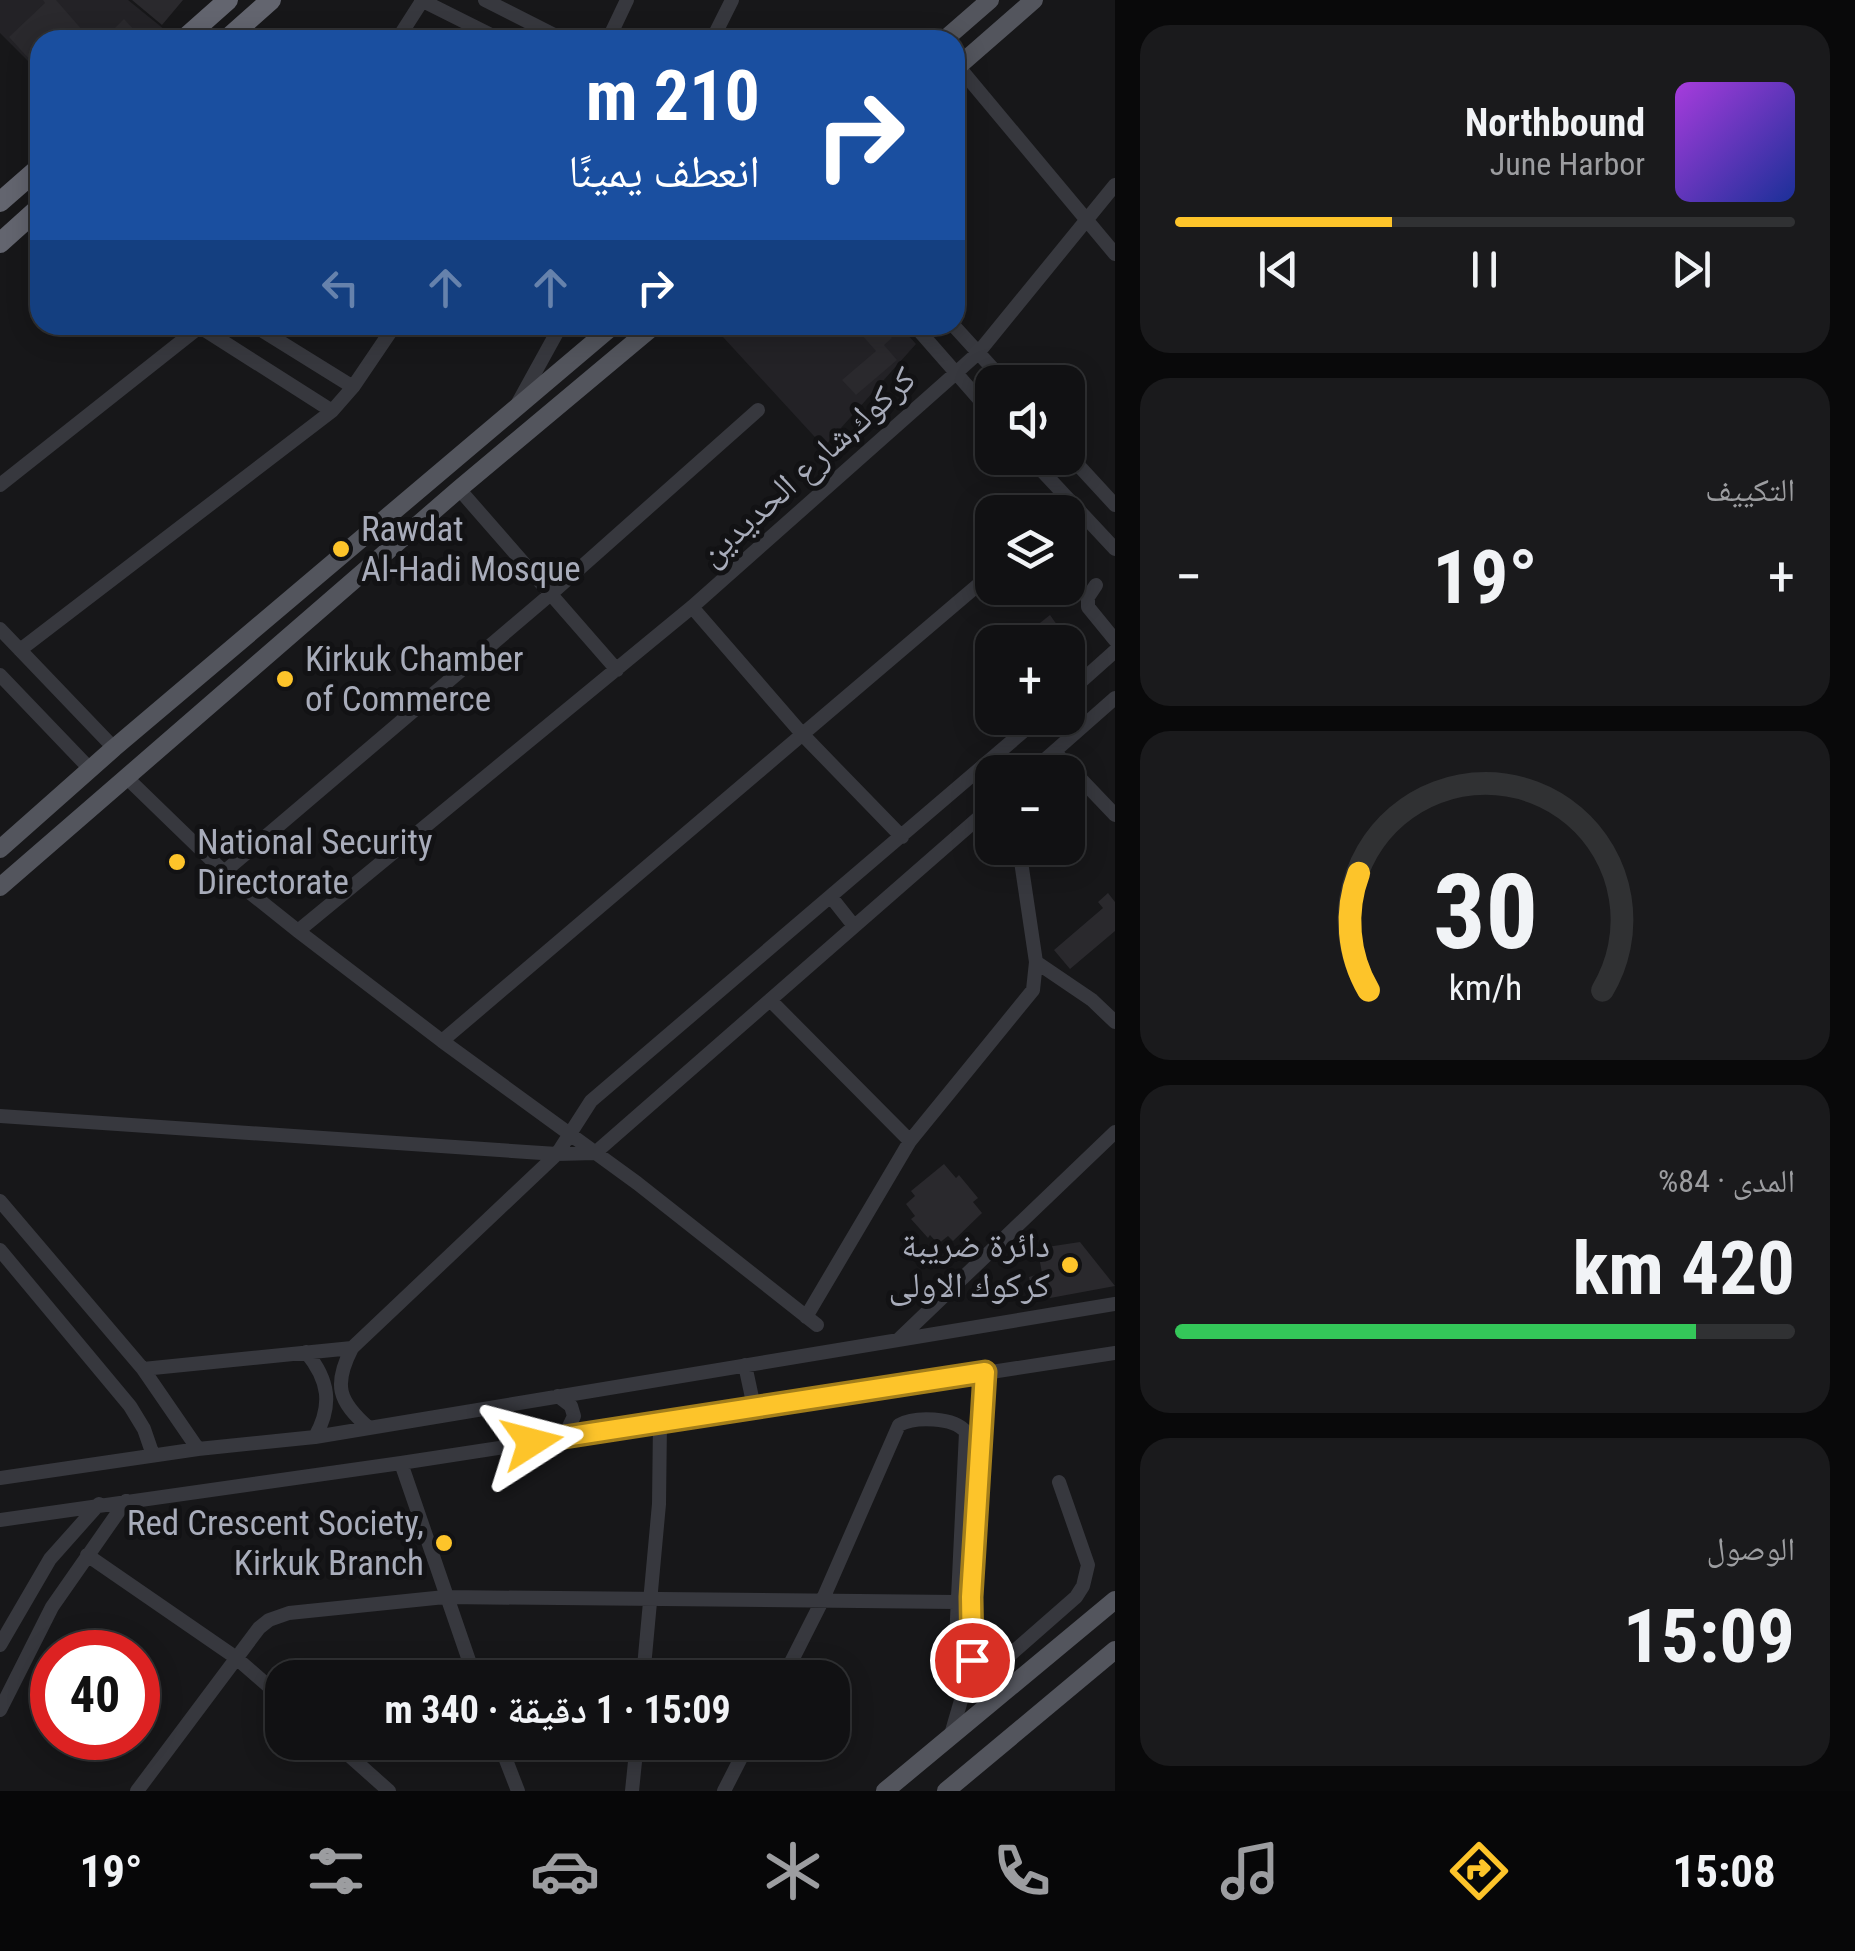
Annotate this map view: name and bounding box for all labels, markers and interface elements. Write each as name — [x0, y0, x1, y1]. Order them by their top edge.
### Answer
text: 210 m — [586, 55, 760, 137]
icon: right — [795, 70, 925, 200]
text: Northbound — [1465, 101, 1645, 145]
text: انعطف يمينًا — [568, 145, 760, 198]
text: June Harbor — [1490, 145, 1645, 183]
icon: previous — [1251, 242, 1306, 297]
icon: pause — [1457, 242, 1512, 297]
icon: next — [1664, 242, 1719, 297]
icon: left — [313, 260, 368, 315]
icon: ahead — [418, 260, 473, 315]
icon: ahead — [523, 260, 578, 315]
icon: right — [628, 260, 683, 315]
street label: كركوك,شارع الحديدين — [691, 358, 925, 575]
map controls — [975, 365, 1085, 865]
button: sound — [975, 365, 1085, 475]
text: التكييف — [1705, 471, 1795, 509]
button: layers — [975, 495, 1085, 605]
place label: Rawdat Al-Hadi Mosque — [361, 509, 581, 590]
text: 19° — [1433, 533, 1538, 621]
marker: Rawdat Al-Hadi Mosque — [330, 538, 352, 560]
text: − — [1175, 545, 1203, 609]
text: + — [1768, 545, 1795, 609]
button: + — [975, 625, 1085, 735]
place label: Kirkuk Chamber of Commerce — [305, 639, 523, 720]
marker: Kirkuk Chamber of Commerce — [274, 668, 296, 690]
button: − — [975, 755, 1085, 865]
place label: National Security Directorate — [197, 822, 432, 903]
marker: National Security Directorate — [166, 851, 188, 873]
text: 30 — [1432, 852, 1538, 973]
text: km/h — [1448, 967, 1522, 1009]
text: المدى · 84% — [1658, 1162, 1795, 1200]
text: 420 km — [1573, 1224, 1795, 1312]
place label: دائرة ضريبة كركوك الاولى — [889, 1225, 1050, 1306]
marker: دائرة ضريبة كركوك الاولى — [1059, 1254, 1081, 1276]
position arrow — [480, 1390, 584, 1494]
place label: Red Crescent Society, Kirkuk Branch — [127, 1503, 424, 1584]
text: الوصول — [1706, 1530, 1795, 1568]
marker: Red Crescent Society, Kirkuk Branch — [433, 1532, 455, 1554]
text: 15:09 — [1623, 1592, 1795, 1680]
pin — [930, 1618, 1015, 1703]
speed limit sign: 40 — [30, 1630, 160, 1760]
icon: arrive — [945, 1633, 1000, 1688]
text: 15:09 · 1 دقيقة · 340 m — [384, 1688, 731, 1732]
icon: filters — [301, 1836, 371, 1906]
icon: car — [530, 1836, 600, 1906]
icon: climate — [758, 1836, 828, 1906]
icon: phone — [987, 1836, 1057, 1906]
icon: music — [1215, 1836, 1285, 1906]
icon: directions — [1444, 1836, 1514, 1906]
text: 19° — [79, 1845, 142, 1898]
text: 15:08 — [1672, 1845, 1776, 1898]

